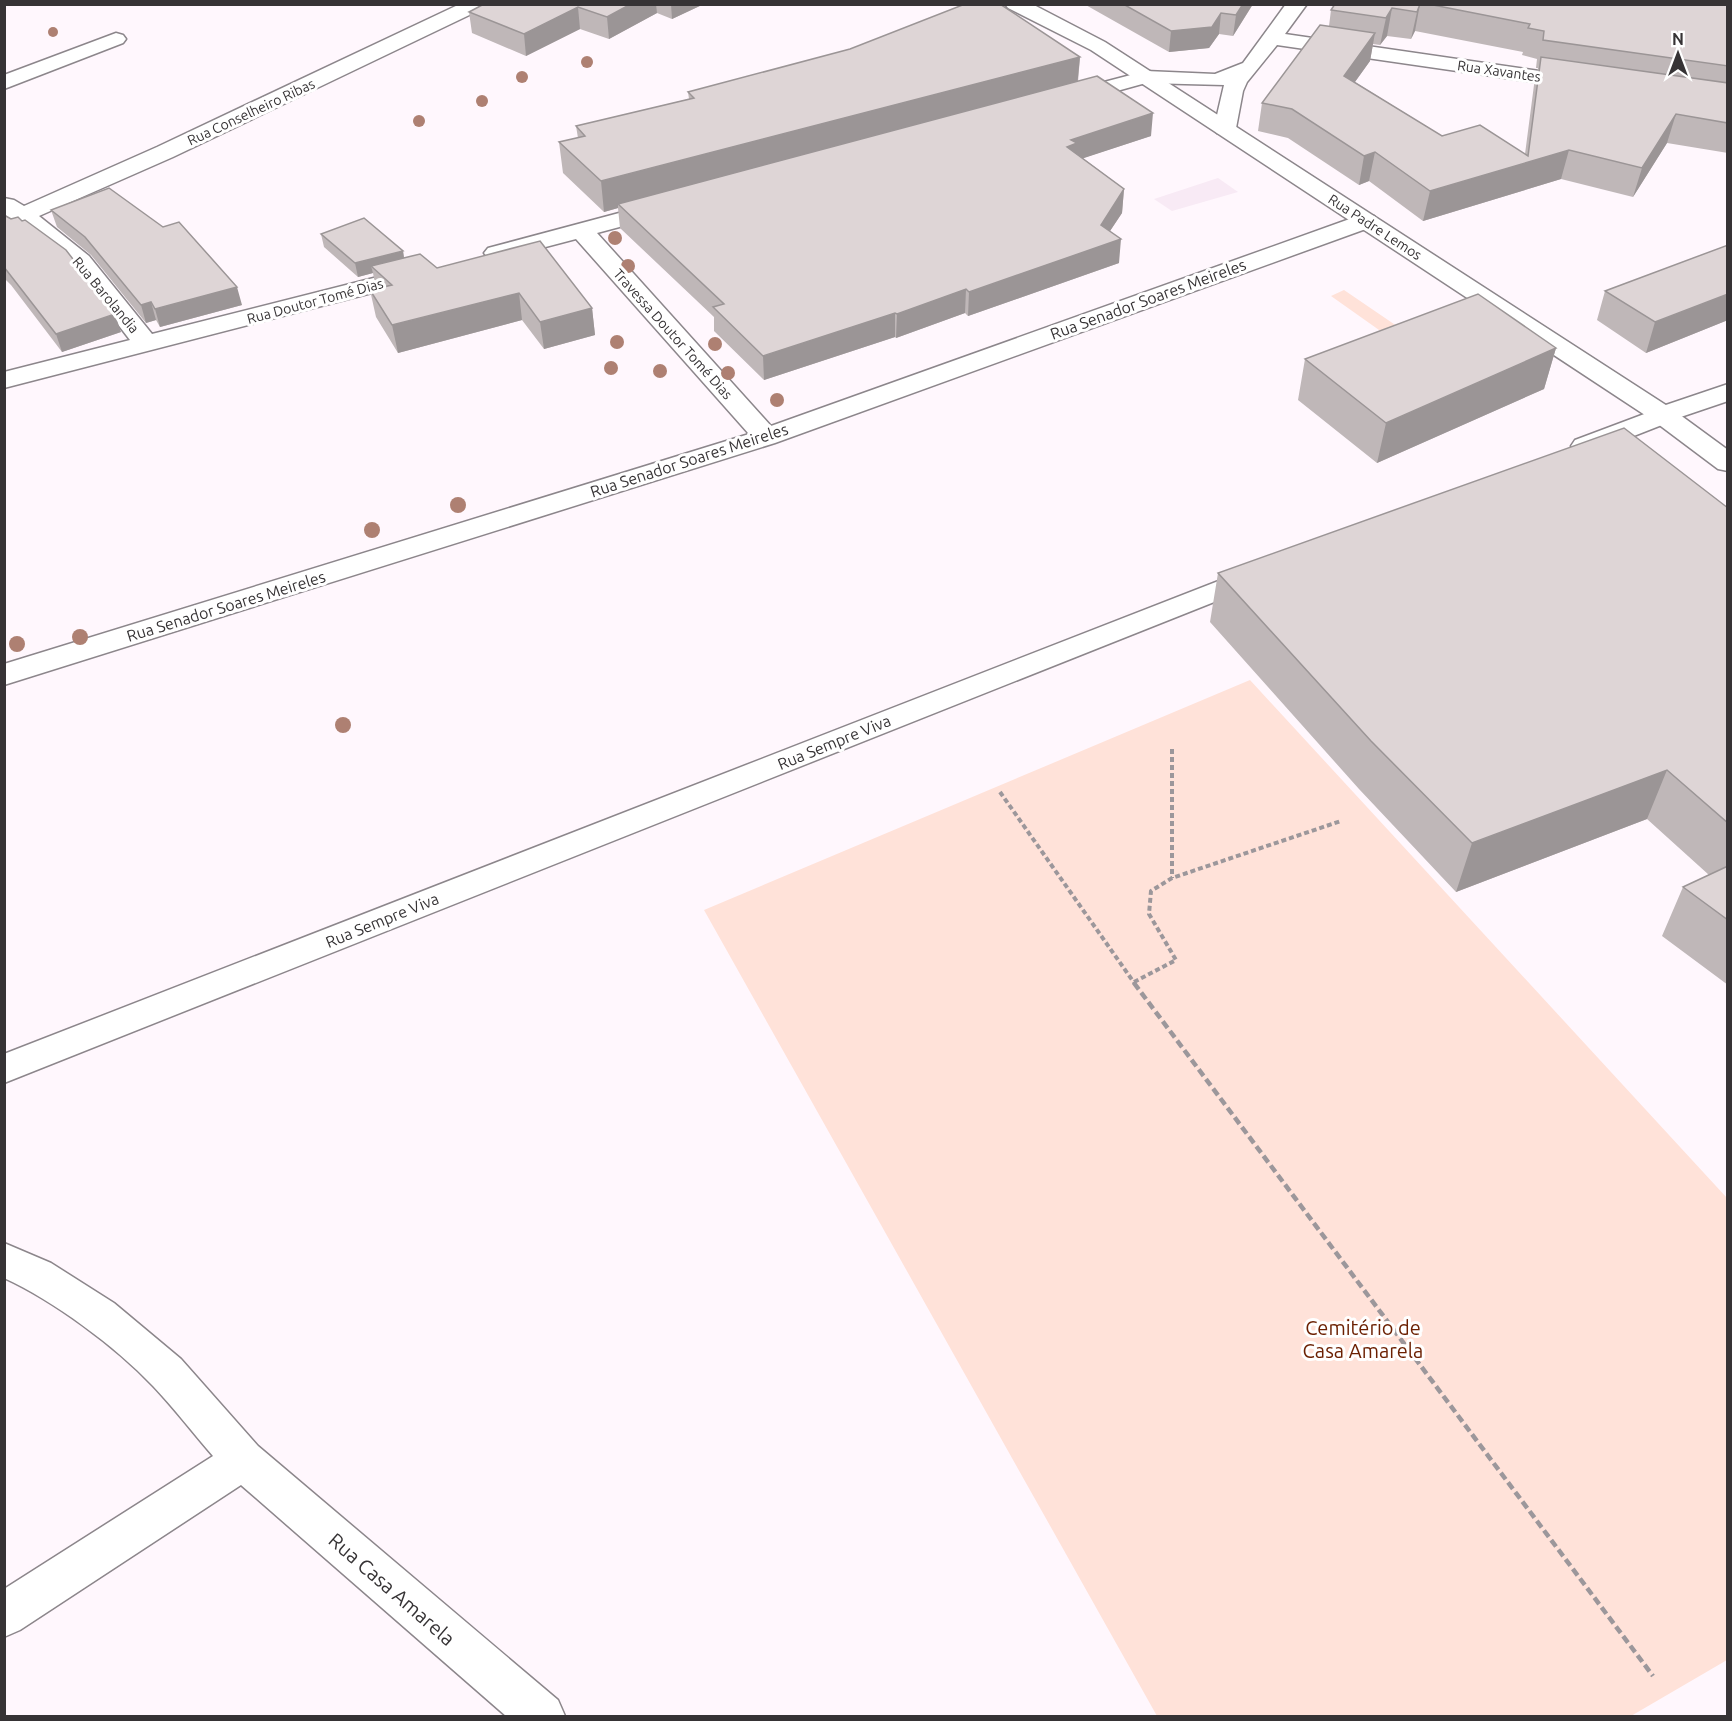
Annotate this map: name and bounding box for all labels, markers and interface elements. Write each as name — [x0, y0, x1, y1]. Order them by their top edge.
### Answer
north arrow — [1648, 24, 1708, 84]
text: N — [1672, 30, 1684, 48]
street label: Rua Xavantes — [1456, 57, 1542, 85]
street label: Rua Conselheiro Ribas — [185, 75, 317, 149]
street label: Rua Padre Lemos — [1325, 191, 1425, 263]
street label: Rua Barolandia — [70, 254, 142, 336]
street label: Rua Senador Soares Meireles — [1048, 255, 1248, 343]
street label: Travessa Doutor Tomé Dias — [610, 265, 736, 403]
street label: Rua Doutor Tomé Dias — [245, 275, 385, 327]
street label: Rua Senador Soares Meireles — [588, 419, 790, 501]
street label: Rua Senador Soares Meireles — [124, 567, 328, 645]
street label: Rua Sempre Viva — [775, 711, 893, 773]
street label: Rua Sempre Viva — [323, 889, 441, 951]
park label: Cemitério de Casa Amarela — [1303, 1316, 1423, 1362]
street label: Rua Casa Amarela — [324, 1528, 460, 1650]

